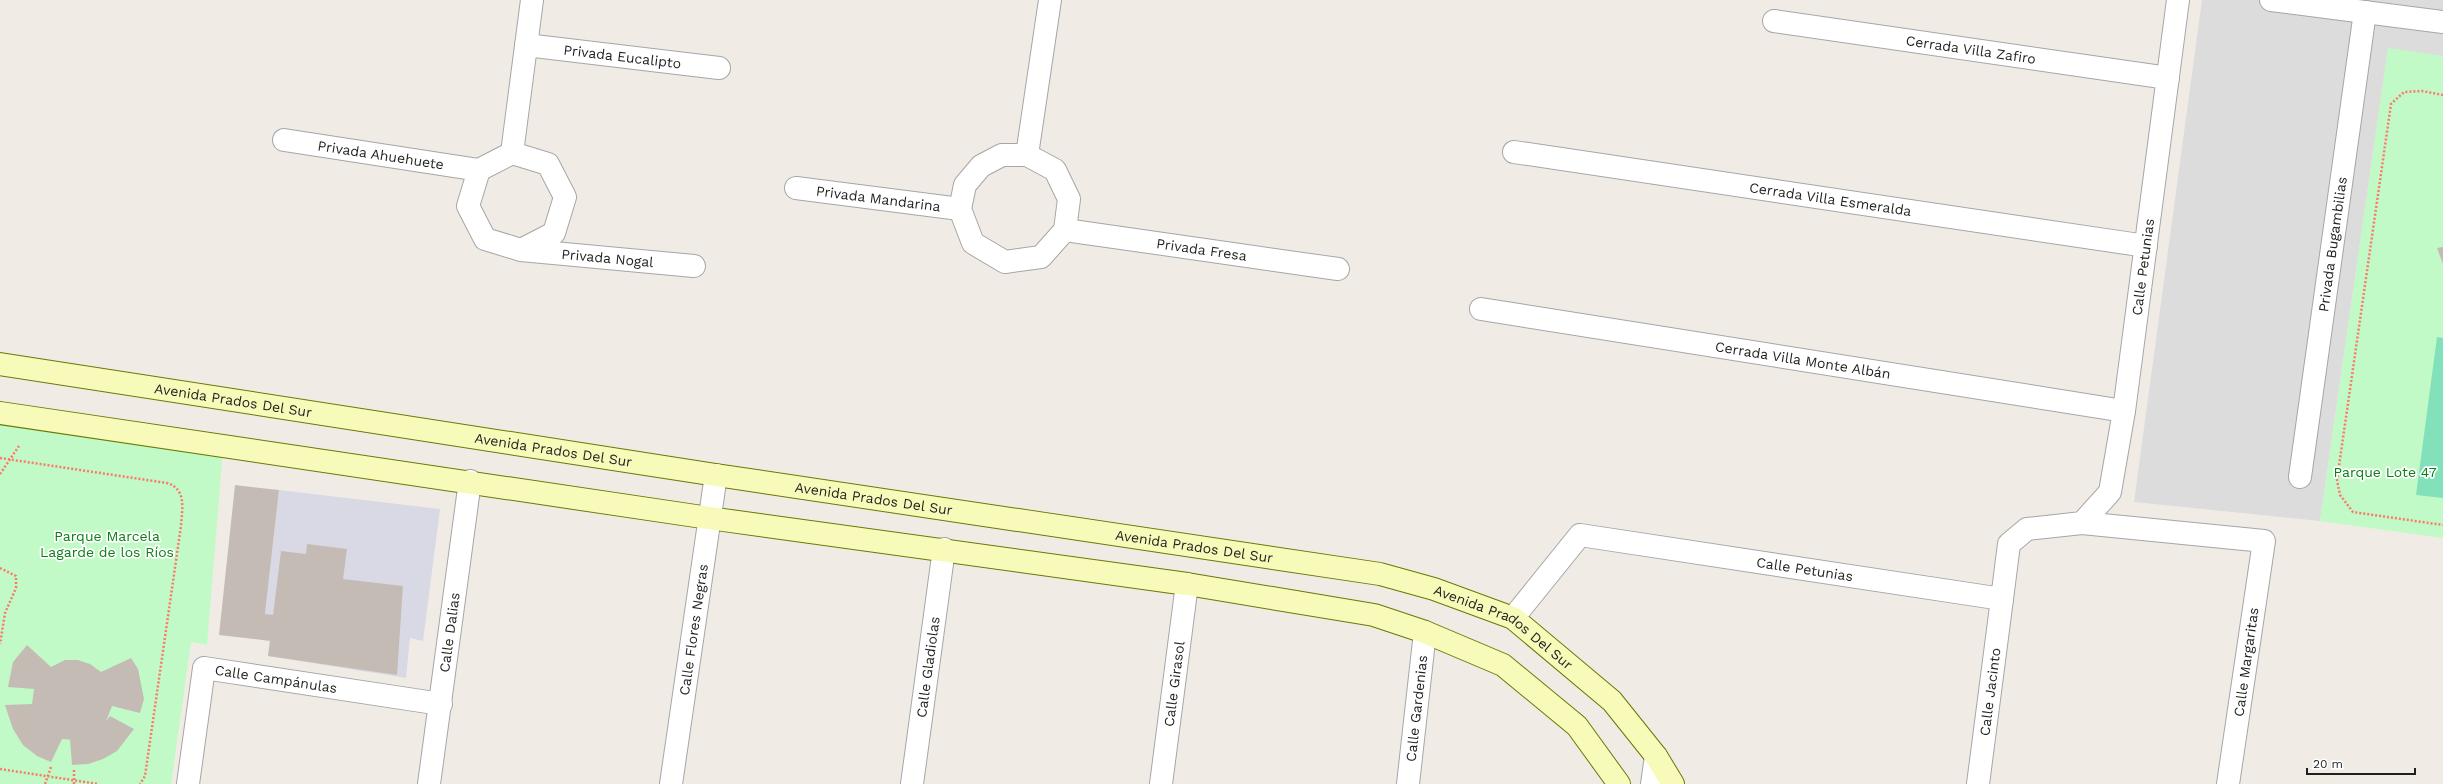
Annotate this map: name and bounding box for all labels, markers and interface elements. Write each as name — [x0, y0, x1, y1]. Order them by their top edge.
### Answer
street label: Cerrada Villa Zafiro — [1905, 32, 2037, 67]
street label: Privada Eucalipto — [563, 42, 682, 71]
street label: Privada Ahuehuete — [317, 137, 445, 172]
street label: Privada Bugambilias — [2315, 176, 2350, 313]
street label: Cerrada Villa Esmeralda — [1748, 179, 1913, 219]
street label: Privada Mandarina — [815, 183, 942, 214]
street label: Calle Petunias — [2129, 218, 2157, 316]
street label: Privada Fresa — [1155, 235, 1248, 264]
street label: Privada Nogal — [561, 246, 655, 270]
street label: Cerrada Villa Monte Albán — [1714, 338, 1892, 382]
street label: Avenida Prados Del Sur — [153, 380, 313, 420]
street label: Avenida Prados Del Sur — [474, 430, 634, 470]
park label: Parque Lote 47 — [2333, 464, 2437, 480]
street label: Avenida Prados Del Sur — [794, 479, 954, 518]
street label: Avenida Prados Del Sur — [1114, 527, 1274, 566]
park label: Parque Marcela Lagarde de los Ríos — [40, 528, 174, 560]
street label: Calle Petunias — [1755, 554, 1854, 584]
street label: Calle Flores Negras — [676, 563, 711, 696]
street label: Avenida Prados Del Sur — [1432, 582, 1576, 673]
street label: Calle Dalias — [436, 591, 463, 673]
street label: Calle Margaritas — [2230, 606, 2262, 718]
street label: Calle Gladiolas — [913, 616, 943, 719]
street label: Calle Girasol — [1161, 639, 1188, 728]
street label: Calle Jacinto — [1976, 647, 2004, 737]
street label: Calle Gardenias — [1403, 654, 1430, 763]
street label: Calle Campánulas — [214, 662, 338, 696]
scale bar — [2307, 750, 2415, 776]
text: 20 m — [2313, 757, 2343, 771]

